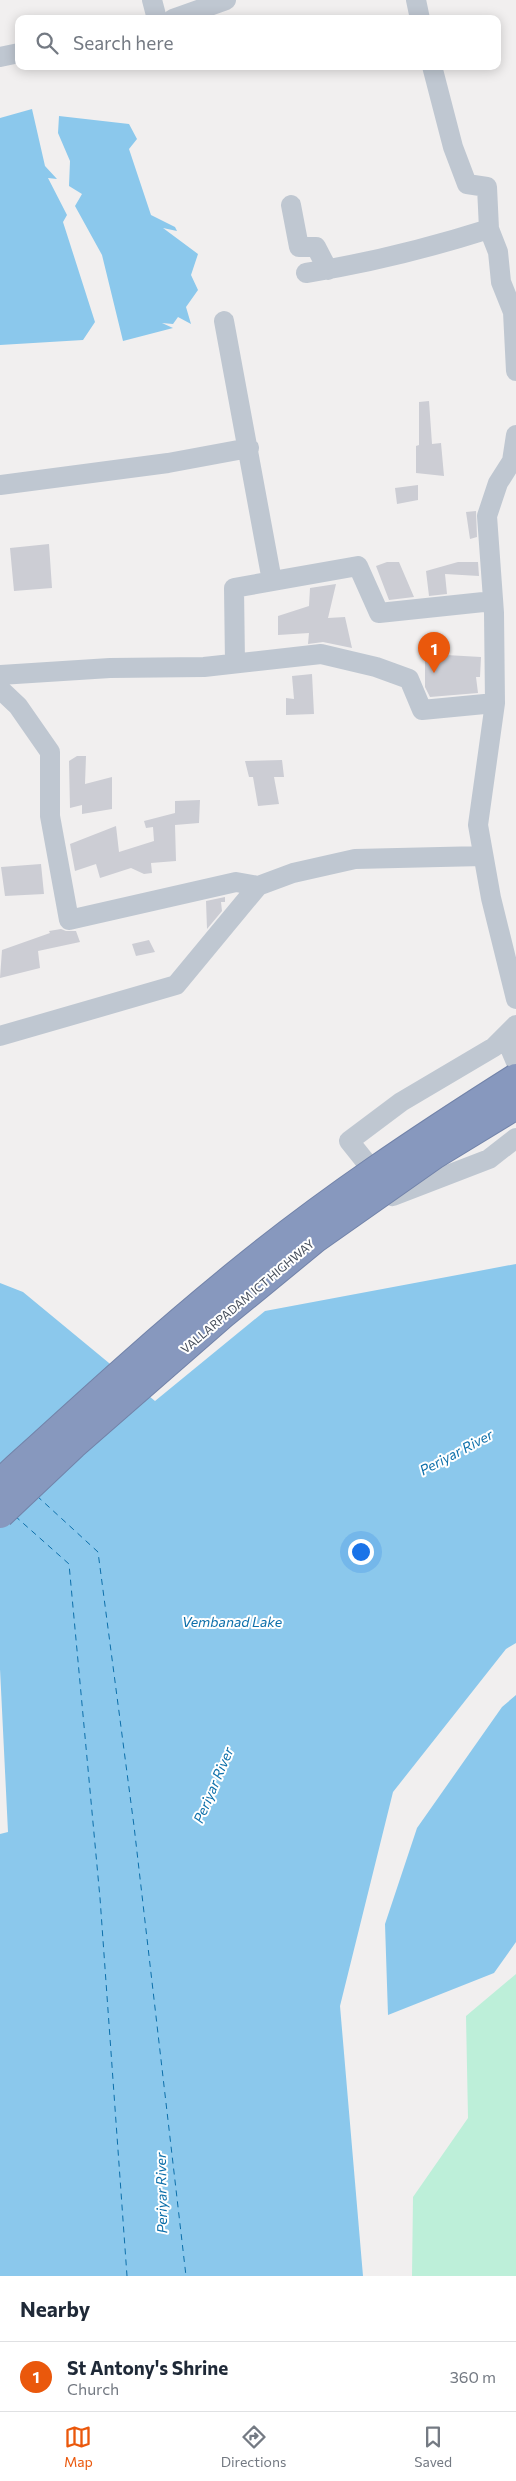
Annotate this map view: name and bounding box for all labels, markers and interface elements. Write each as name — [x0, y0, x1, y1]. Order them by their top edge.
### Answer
search box — [15, 15, 501, 70]
icon: search — [33, 29, 61, 57]
text: Search here — [73, 31, 173, 54]
pin: 1 — [418, 632, 450, 673]
street label: VALLARPADAM ICT HIGHWAY — [178, 1236, 317, 1356]
water label: Periyar River — [416, 1425, 496, 1478]
your location — [348, 1539, 374, 1565]
water label: Vembanad Lake — [182, 1613, 283, 1630]
water label: Periyar River — [189, 1744, 237, 1826]
water label: Periyar River — [152, 2152, 170, 2234]
text: Nearby — [20, 2296, 90, 2321]
text: St Antony's Shrine — [67, 2356, 228, 2379]
text: 1 — [32, 2367, 40, 2386]
text: 360 m — [450, 2367, 496, 2386]
text: Church — [67, 2379, 119, 2398]
tab: Map — [64, 2423, 93, 2470]
tab: Directions — [221, 2423, 286, 2470]
tab: Saved — [414, 2423, 452, 2470]

